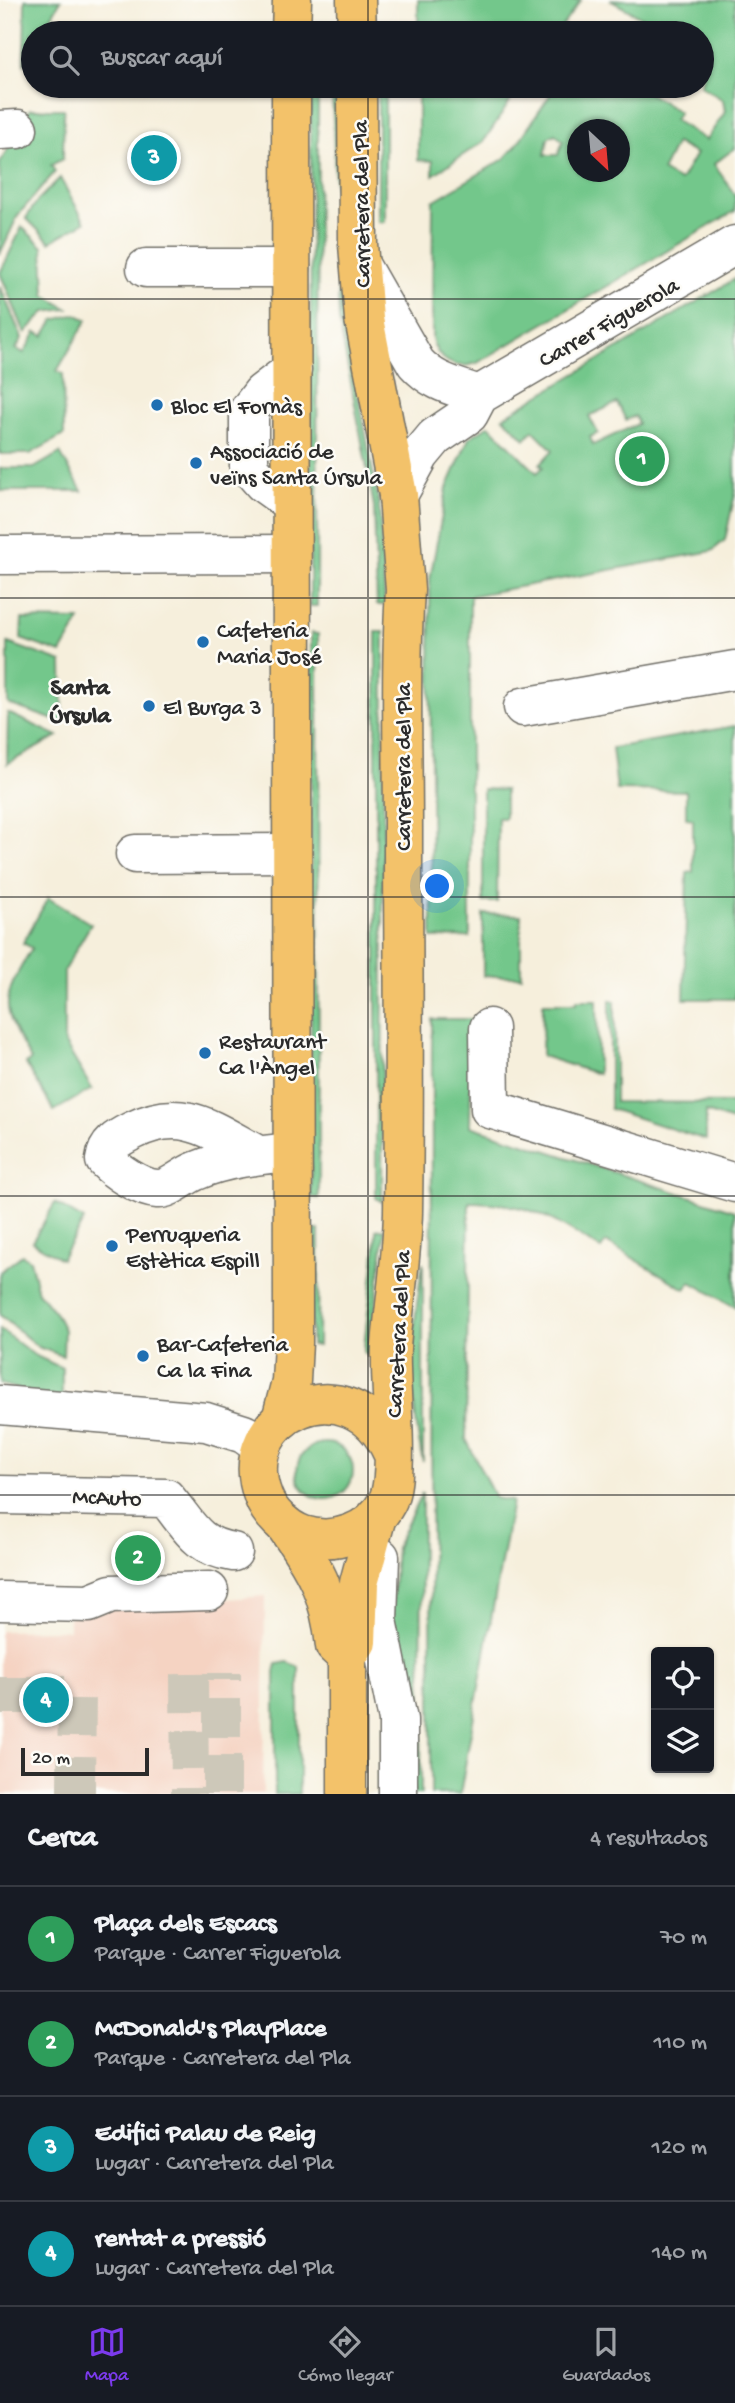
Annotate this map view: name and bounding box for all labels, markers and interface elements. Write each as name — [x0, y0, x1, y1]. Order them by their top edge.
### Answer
search box — [21, 21, 714, 98]
icon: search — [45, 41, 83, 79]
text: Buscar aquí — [101, 44, 223, 75]
street label: Carretera del Pla — [349, 119, 378, 288]
north arrow — [567, 119, 630, 182]
pin: 3 — [131, 132, 177, 184]
street label: Carrer Figuerola — [535, 272, 686, 375]
place label: Bloc El Fornàs — [170, 395, 302, 422]
marker: Bloc El Fornàs — [149, 397, 165, 413]
pin: 1 — [619, 433, 665, 485]
place label: Associació de veïns Santa Úrsula — [210, 440, 384, 493]
marker: Associació de veïns Santa Úrsula — [188, 455, 204, 471]
place label: Cafeteria Maria José — [217, 619, 323, 672]
marker: Cafeteria Maria José — [195, 634, 211, 650]
district label: Santa Úrsula — [49, 675, 112, 732]
street label: Carretera del Pla — [392, 682, 419, 851]
place label: El Burga 3 — [163, 696, 262, 723]
marker: El Burga 3 — [141, 698, 157, 714]
your location — [420, 869, 454, 903]
place label: Restaurant Ca l'Àngel — [219, 1030, 327, 1083]
marker: Restaurant Ca l'Àngel — [197, 1045, 213, 1061]
place label: Perruqueria Estètica Espill — [125, 1223, 260, 1276]
marker: Perruqueria Estètica Espill — [104, 1238, 120, 1254]
street label: Carretera del Pla — [383, 1249, 418, 1418]
place label: Bar-Cafeteria Ca la Fina — [156, 1333, 289, 1386]
marker: Bar-Cafeteria Ca la Fina — [135, 1348, 151, 1364]
street label: McAuto — [72, 1485, 142, 1514]
pin: 2 — [115, 1532, 161, 1584]
map controls — [651, 1647, 714, 1773]
button: locate — [651, 1647, 714, 1710]
pin: 4 — [23, 1674, 69, 1726]
button: layers — [651, 1710, 714, 1773]
scale bar — [21, 1745, 149, 1777]
text: 20 m — [32, 1748, 70, 1771]
text: Cerca — [28, 1822, 97, 1857]
text: 4 resultados — [590, 1826, 707, 1853]
text: Plaça dels Escacs — [95, 1910, 277, 1941]
text: 1 — [46, 1925, 56, 1952]
text: 70 m — [660, 1925, 707, 1952]
text: Parque · Carrer Figuerola — [95, 1941, 341, 1968]
text: McDonald's PlayPlace — [95, 2015, 326, 2046]
text: 2 — [45, 2030, 57, 2057]
text: 110 m — [654, 2030, 707, 2057]
text: Parque · Carretera del Pla — [95, 2046, 351, 2073]
text: Edifici Palau de Reig — [95, 2120, 316, 2151]
text: 3 — [45, 2135, 57, 2162]
text: 120 m — [652, 2135, 707, 2162]
text: Lugar · Carretera del Pla — [95, 2151, 334, 2178]
text: rentat a pressió — [95, 2225, 266, 2256]
text: 4 — [46, 2240, 56, 2267]
text: 140 m — [652, 2240, 707, 2267]
text: Lugar · Carretera del Pla — [95, 2256, 334, 2283]
tab: Mapa — [85, 2323, 129, 2388]
tab: Cómo llegar — [298, 2323, 393, 2388]
tab: Guardados — [562, 2323, 650, 2388]

